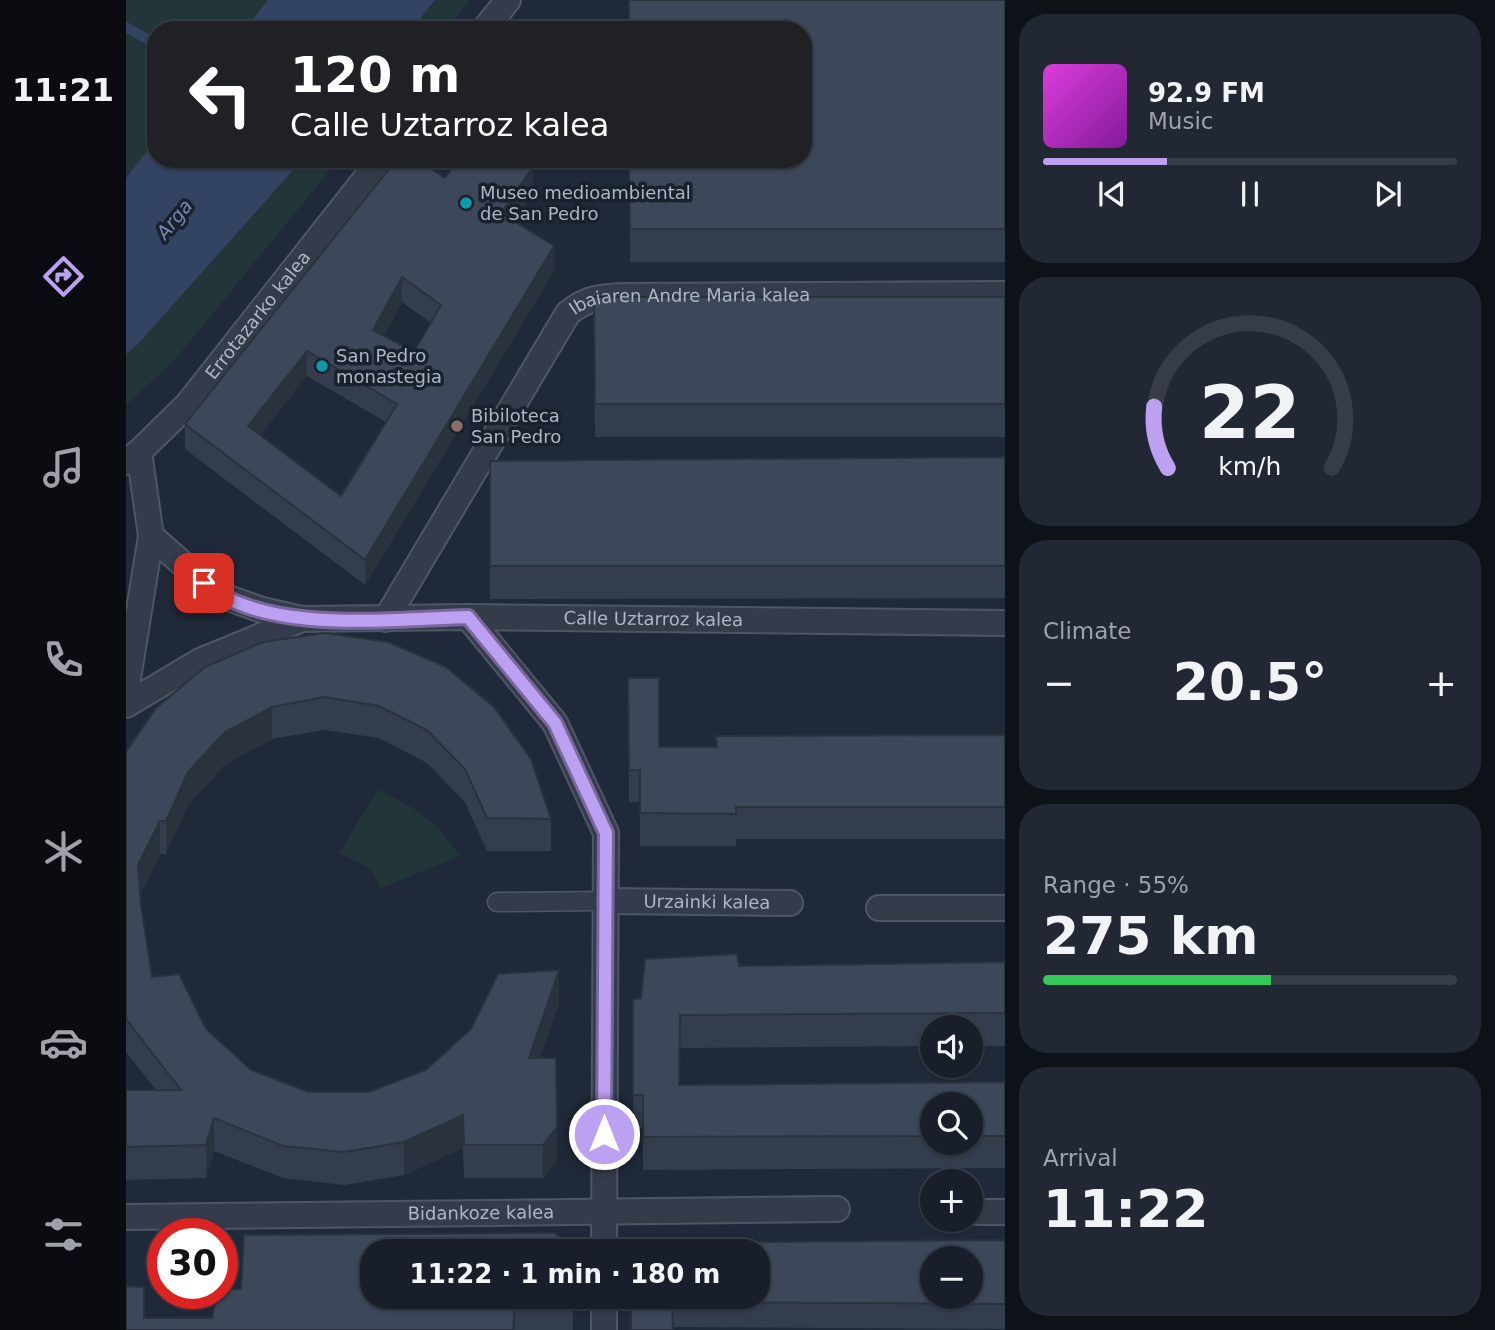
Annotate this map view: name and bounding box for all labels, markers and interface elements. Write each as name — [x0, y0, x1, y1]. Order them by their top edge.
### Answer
text: 120 m — [290, 47, 460, 104]
icon: left — [175, 49, 266, 140]
text: 11:21 — [12, 71, 114, 109]
text: 92.9 FM — [1148, 78, 1265, 108]
text: Calle Uztarroz kalea — [290, 106, 609, 144]
text: Music — [1148, 108, 1213, 134]
icon: previous — [1093, 175, 1131, 213]
icon: pause — [1231, 175, 1269, 213]
icon: next — [1369, 175, 1407, 213]
place label: Museo medioambiental de San Pedro — [480, 182, 691, 224]
water label: Arga — [150, 195, 197, 245]
marker: Museo medioambiental de San Pedro — [458, 195, 474, 211]
street label: Errotazarko kalea — [201, 247, 314, 383]
icon: directions — [39, 252, 88, 301]
street label: Ibaiaren Andre Maria kalea — [565, 284, 810, 319]
place label: San Pedro monastegia — [336, 345, 442, 387]
marker: San Pedro monastegia — [314, 358, 330, 374]
text: 22 — [1199, 370, 1301, 455]
place label: Bibiloteca San Pedro — [471, 405, 561, 447]
marker: Bibiloteca San Pedro — [449, 418, 465, 434]
icon: music — [39, 443, 88, 492]
text: km/h — [1218, 452, 1282, 481]
pin — [174, 553, 234, 613]
icon: arrive — [185, 564, 223, 602]
street label: Calle Uztarroz kalea — [563, 607, 743, 630]
text: Climate — [1043, 618, 1132, 644]
icon: phone — [39, 635, 88, 684]
text: 20.5° — [1173, 652, 1327, 712]
text: − — [1043, 661, 1075, 705]
text: + — [1425, 661, 1457, 705]
icon: climate — [39, 827, 88, 876]
text: Range · 55% — [1043, 872, 1189, 898]
street label: Urzainki kalea — [643, 890, 771, 913]
text: 275 km — [1043, 906, 1258, 966]
map controls — [920, 1015, 983, 1309]
button: sound — [920, 1015, 983, 1078]
icon: car — [39, 1018, 88, 1067]
button: search — [920, 1092, 983, 1155]
position arrow — [567, 1097, 641, 1171]
text: Arrival — [1043, 1145, 1118, 1171]
button: + — [920, 1169, 983, 1232]
text: 11:22 — [1043, 1179, 1209, 1239]
street label: Bidankoze kalea — [408, 1201, 554, 1224]
icon: filters — [39, 1210, 88, 1259]
speed limit sign: 30 — [147, 1218, 238, 1309]
button: − — [920, 1246, 983, 1309]
text: 11:22 · 1 min · 180 m — [410, 1259, 720, 1289]

